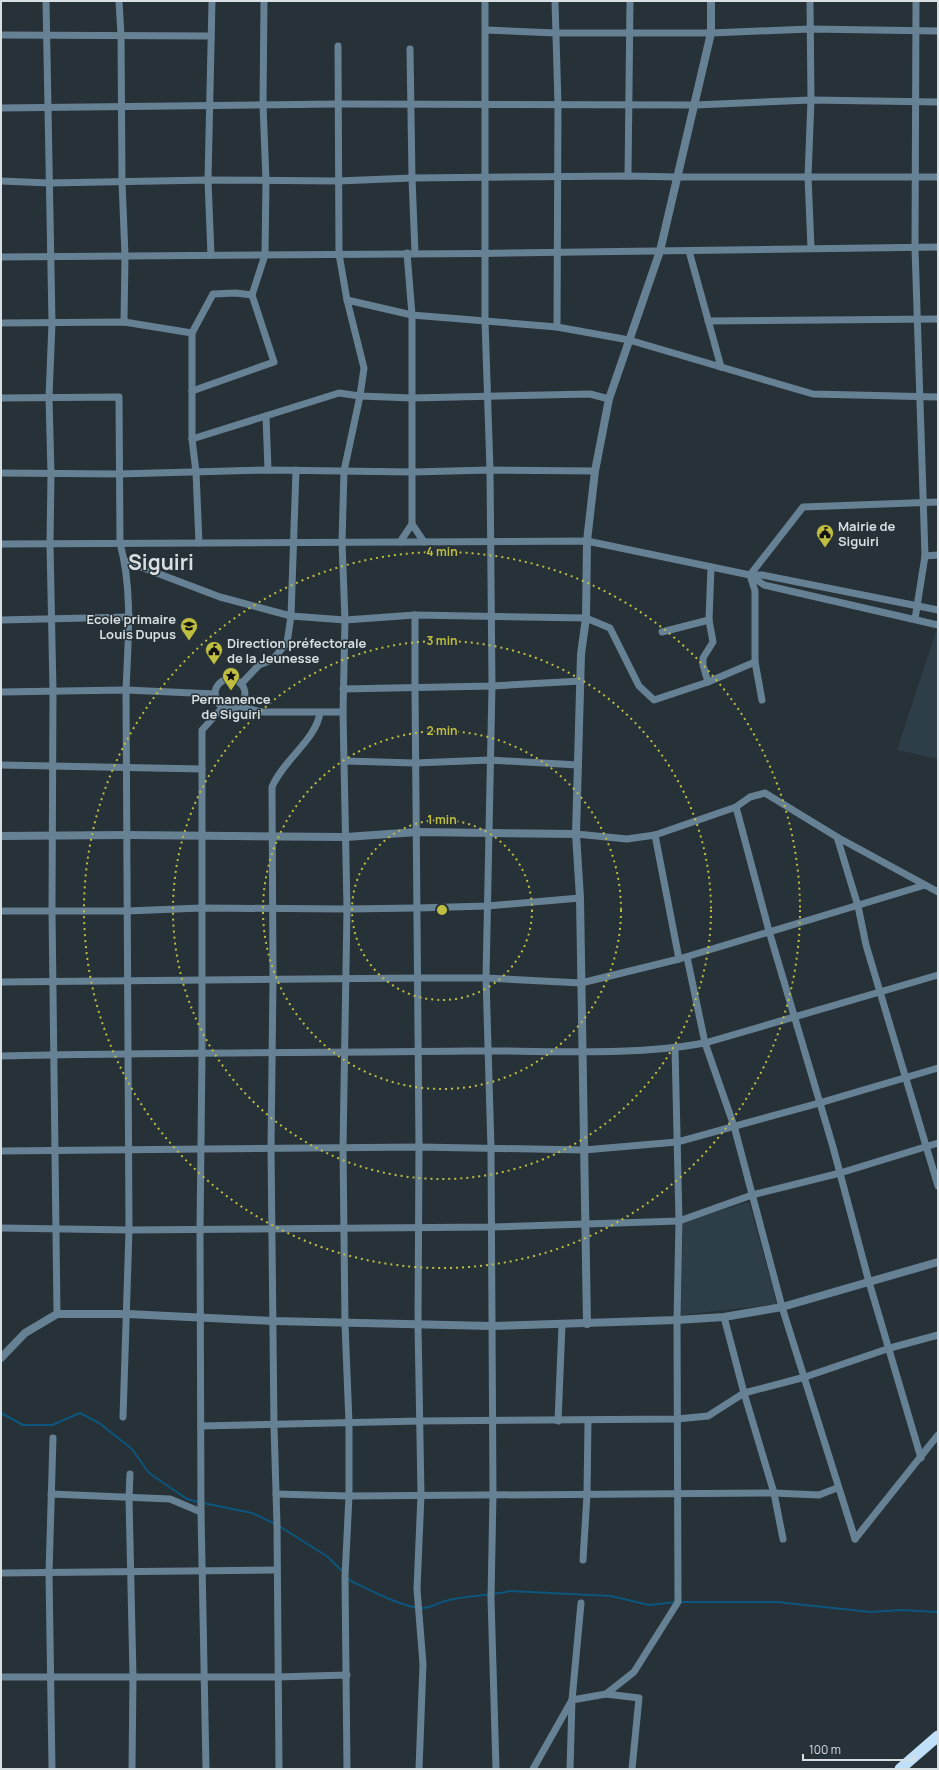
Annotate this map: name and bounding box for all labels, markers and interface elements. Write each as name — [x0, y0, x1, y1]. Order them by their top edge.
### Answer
place label: Mairie de Siguiri — [838, 517, 896, 550]
public building icon: Mairie de Siguiri — [815, 523, 835, 548]
text: 4 min — [426, 543, 458, 560]
district label: Siguiri — [128, 548, 194, 576]
place label: Ecole primaire Louis Dupus — [86, 610, 176, 643]
school or university icon: Ecole primaire Louis Dupus — [179, 616, 199, 641]
text: 3 min — [426, 632, 458, 649]
place label: Direction préfectorale de la Jeunesse — [227, 634, 367, 667]
public building icon: Direction préfectorale de la Jeunesse — [204, 640, 224, 665]
place icon: Permanence de Siguiri — [221, 666, 241, 691]
place label: Permanence de Siguiri — [191, 690, 271, 723]
text: 2 min — [426, 722, 458, 739]
text: 1 min — [427, 811, 457, 828]
centre of rings — [435, 903, 449, 917]
scale bar — [803, 1736, 915, 1762]
text: 100 m — [809, 1741, 841, 1758]

